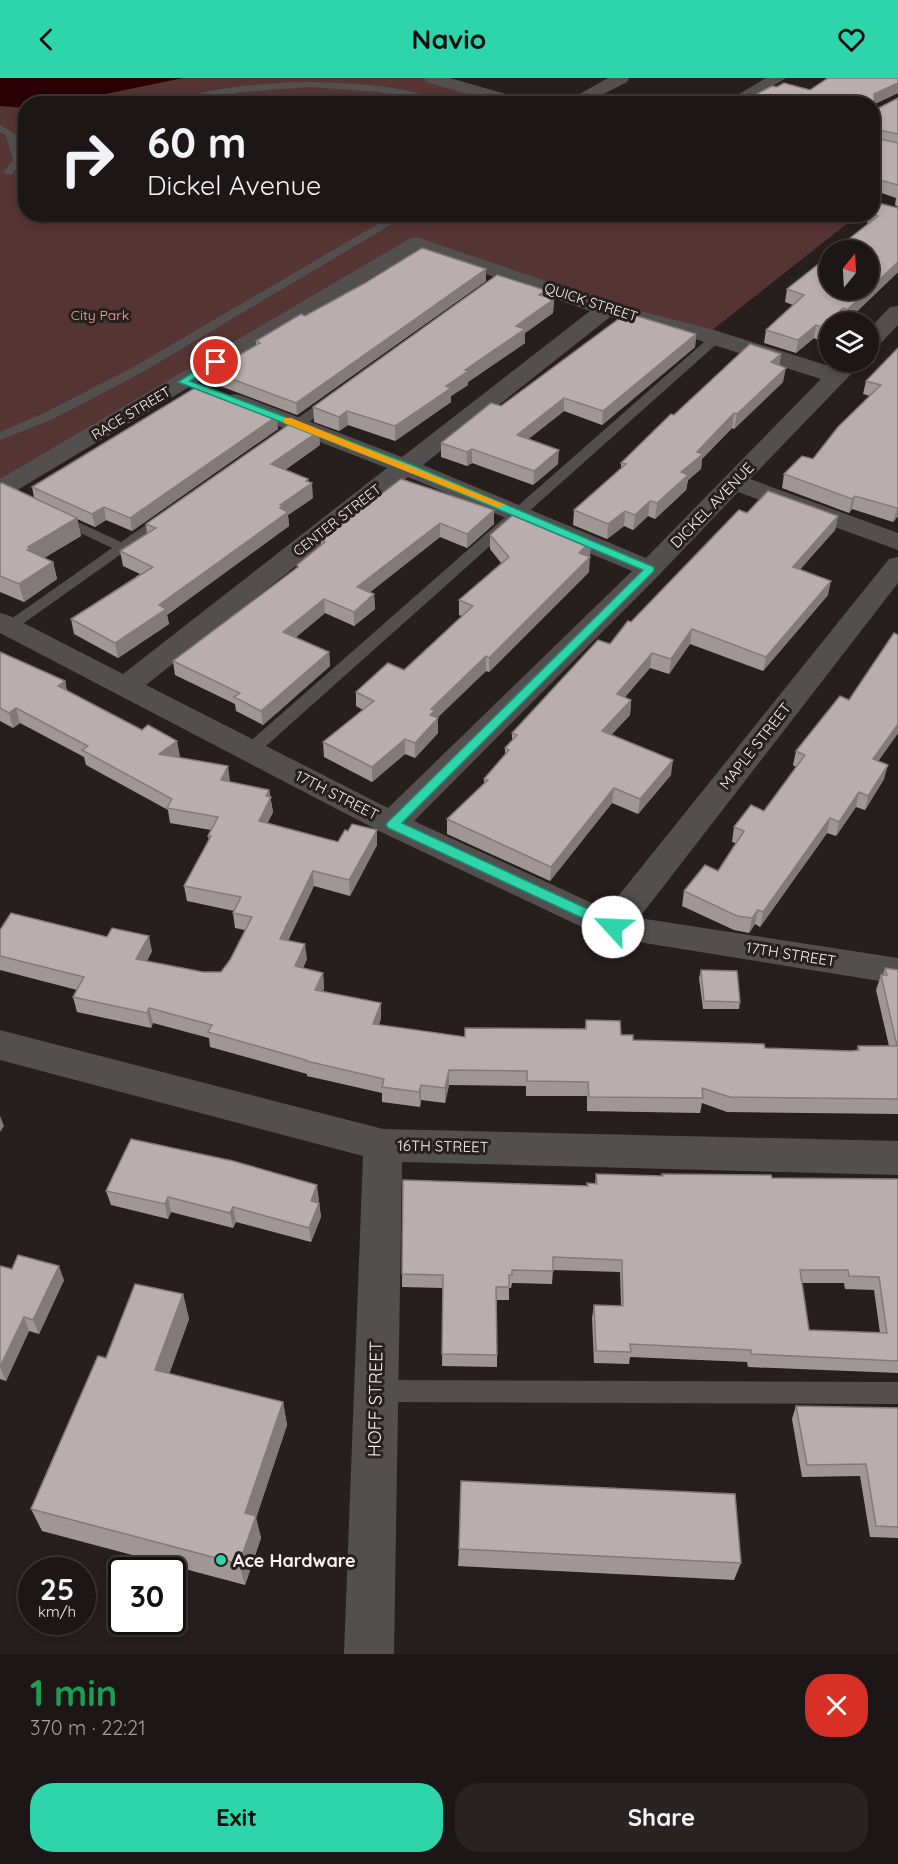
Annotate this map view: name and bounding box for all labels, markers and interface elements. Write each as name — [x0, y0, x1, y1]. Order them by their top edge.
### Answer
text: Navio — [412, 22, 486, 56]
icon: back — [30, 23, 63, 56]
icon: heart — [835, 23, 868, 56]
text: 60 m — [147, 116, 247, 169]
icon: right — [48, 120, 126, 198]
text: Dickel Avenue — [147, 168, 321, 202]
north arrow — [819, 240, 879, 300]
map controls — [819, 240, 879, 372]
street label: QUICK STREET — [542, 278, 640, 326]
park label: City Park — [71, 306, 129, 324]
button: layers — [819, 312, 879, 372]
pin — [190, 336, 241, 387]
icon: arrive — [199, 345, 232, 378]
street label: RACE STREET — [88, 382, 174, 444]
street label: DICKEL AVENUE — [666, 458, 758, 552]
street label: CENTER STREET — [289, 480, 385, 560]
street label: MAPLE STREET — [715, 699, 795, 793]
street label: 17TH STREET — [292, 766, 382, 824]
position arrow — [581, 895, 645, 959]
street label: 17TH STREET — [745, 938, 837, 970]
street label: 16TH STREET — [397, 1136, 489, 1156]
street label: HOFF STREET — [362, 1340, 388, 1457]
place label: Ace Hardware — [233, 1549, 356, 1572]
marker: Ace Hardware — [214, 1553, 228, 1567]
speed limit sign: 30 — [108, 1557, 186, 1635]
text: 25 — [40, 1570, 74, 1608]
text: km/h — [38, 1602, 76, 1621]
text: 1 min — [30, 1670, 117, 1715]
button: close — [805, 1674, 868, 1737]
text: 370 m · 22:21 — [30, 1715, 146, 1740]
button: Exit — [30, 1783, 443, 1852]
button: Share — [455, 1783, 868, 1852]

